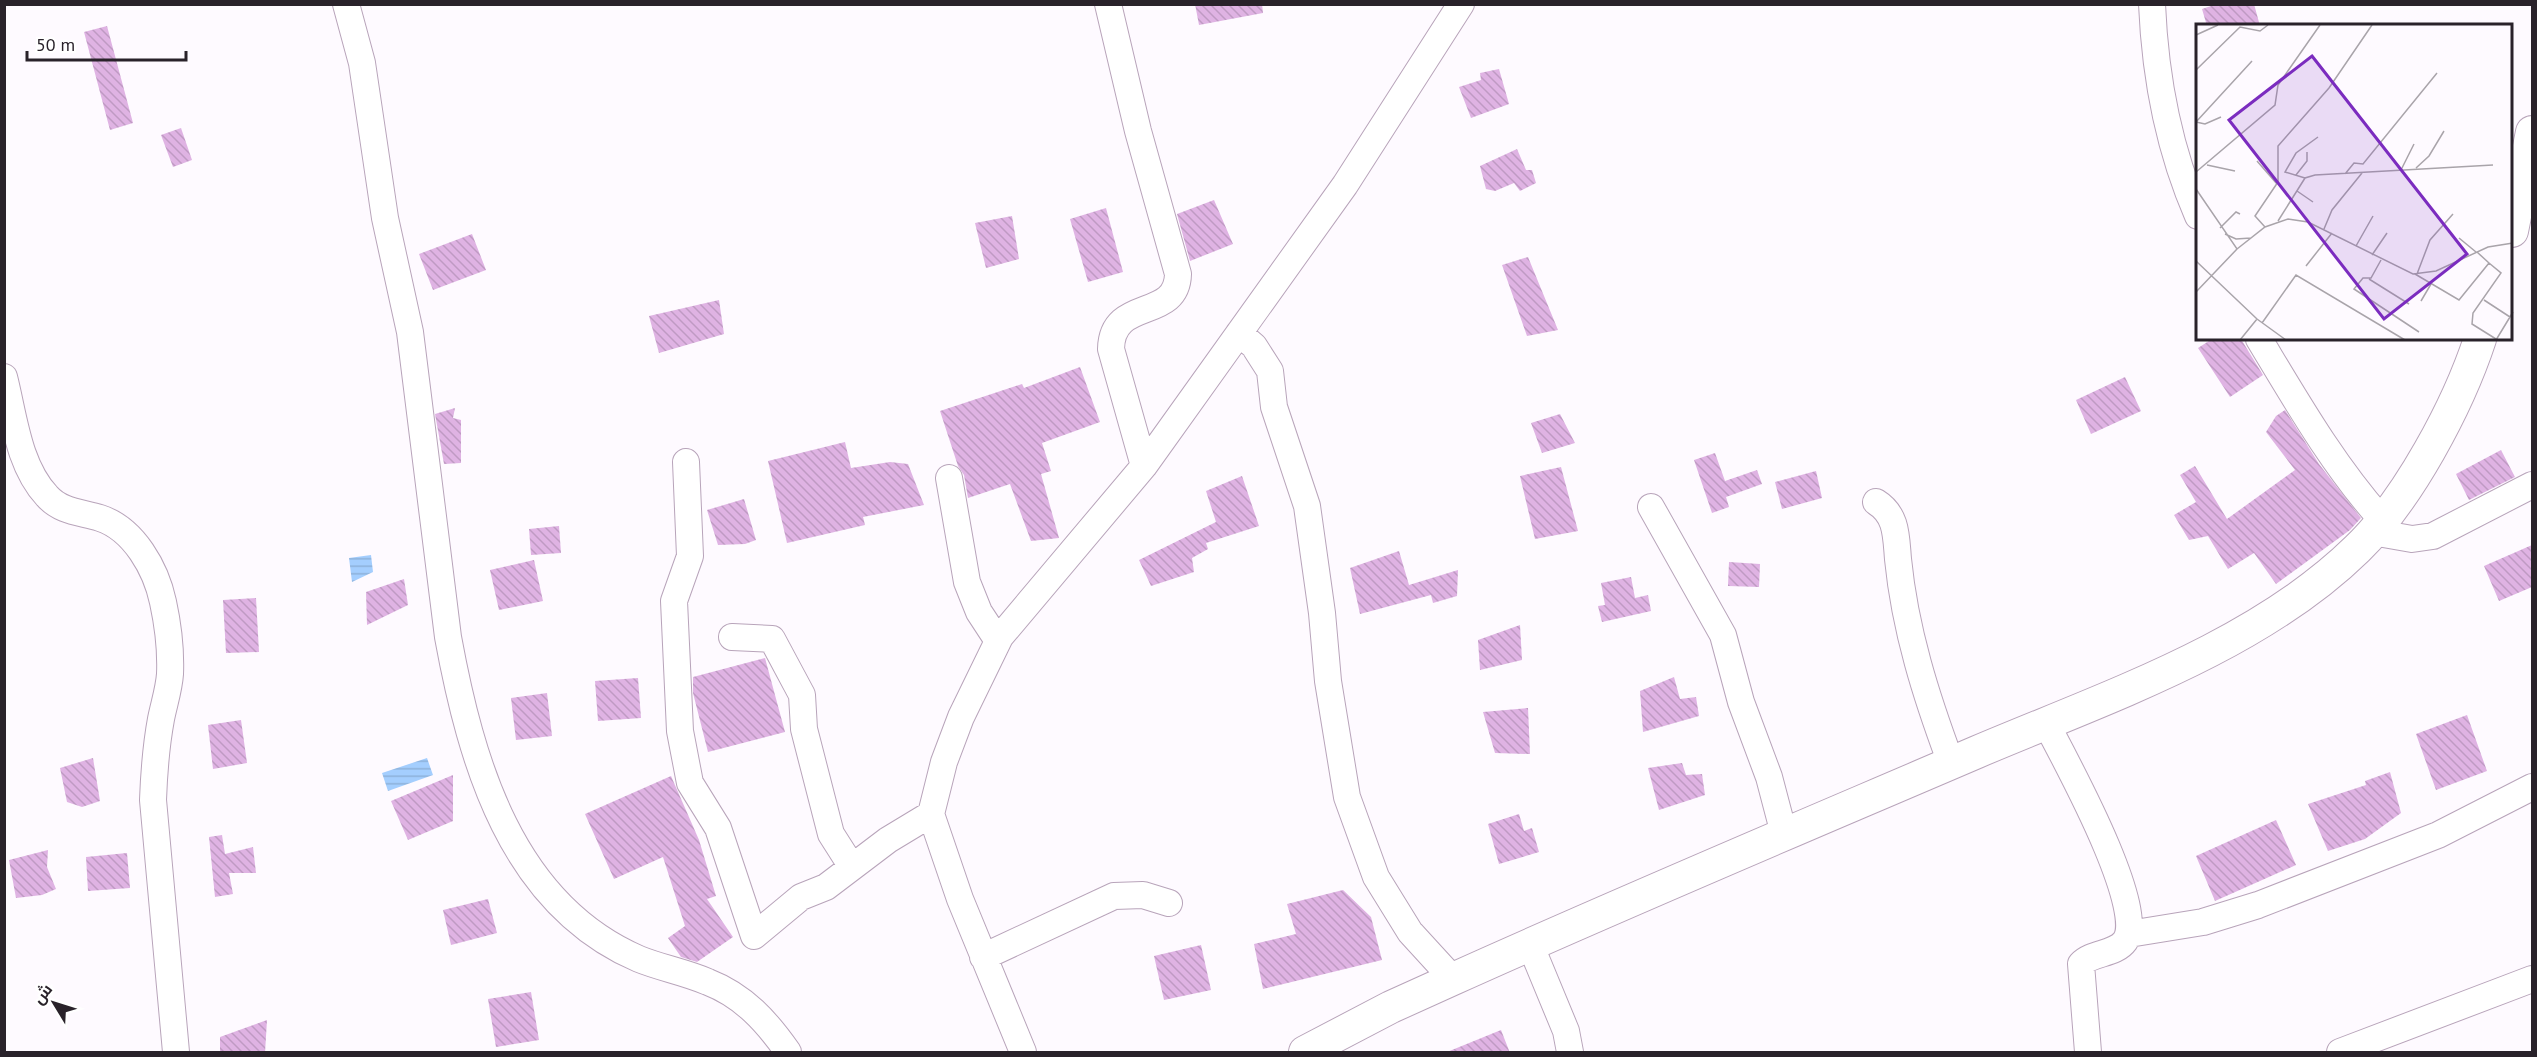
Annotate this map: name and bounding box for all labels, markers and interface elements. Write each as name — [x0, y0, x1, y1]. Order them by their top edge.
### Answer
scale bar — [27, 24, 186, 62]
inset map — [2196, 24, 2513, 340]
text: 50 m — [36, 33, 75, 56]
north arrow — [24, 973, 84, 1033]
text: ش — [28, 980, 56, 1008]

